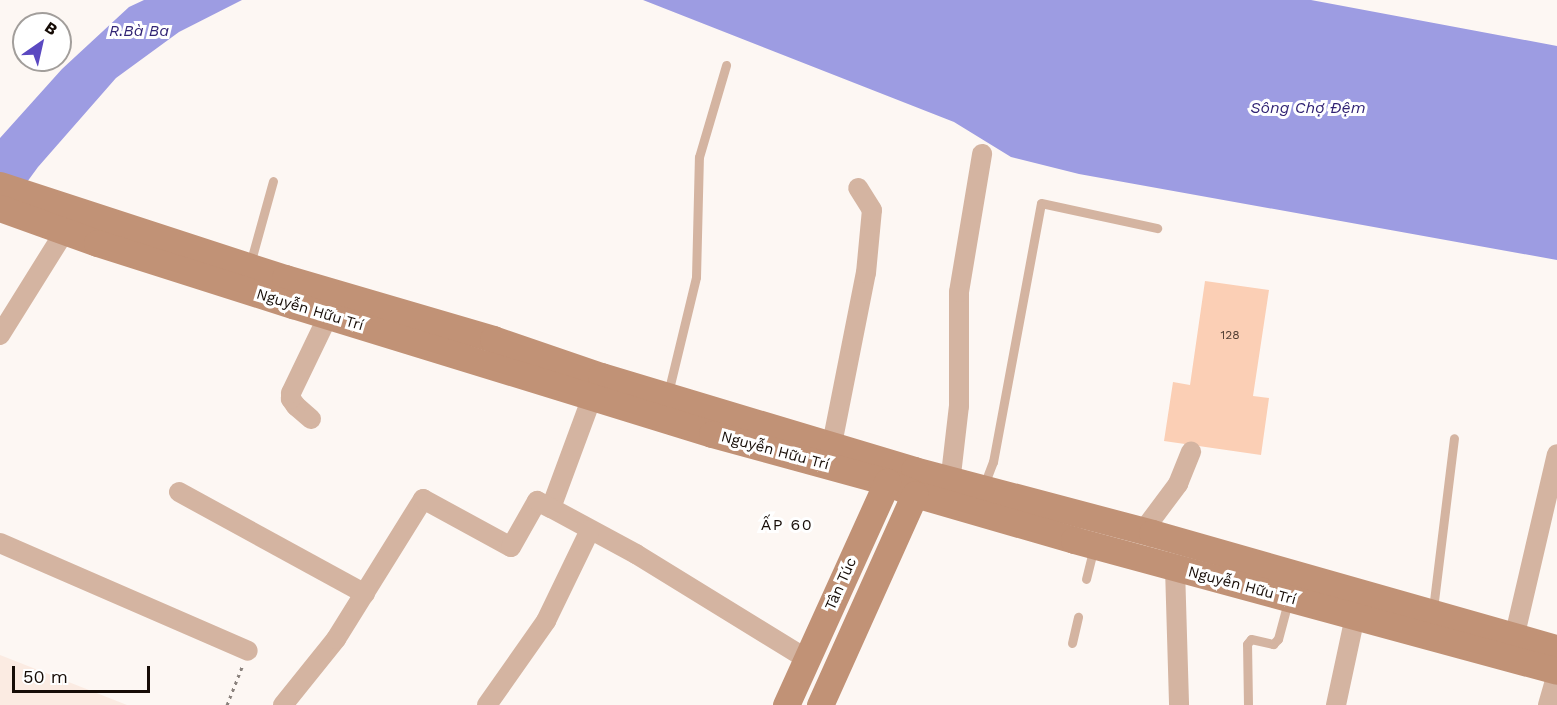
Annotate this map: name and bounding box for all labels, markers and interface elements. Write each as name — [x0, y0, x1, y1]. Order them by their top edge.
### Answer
north arrow — [12, 12, 72, 72]
text: B — [41, 17, 61, 39]
water label: R.Bà Ba — [109, 21, 169, 41]
water label: Sông Chợ Đệm — [1250, 98, 1366, 118]
street label: Nguyễn Hữu Trí — [254, 285, 366, 335]
house number: 128 — [1220, 329, 1240, 343]
street label: Nguyễn Hữu Trí — [719, 428, 831, 474]
district label: ẤP 60 — [761, 515, 813, 535]
street label: Tân Túc — [821, 555, 861, 613]
street label: Nguyễn Hữu Trí — [1186, 563, 1298, 609]
scale bar — [15, 654, 153, 692]
text: 50 m — [23, 666, 68, 687]

